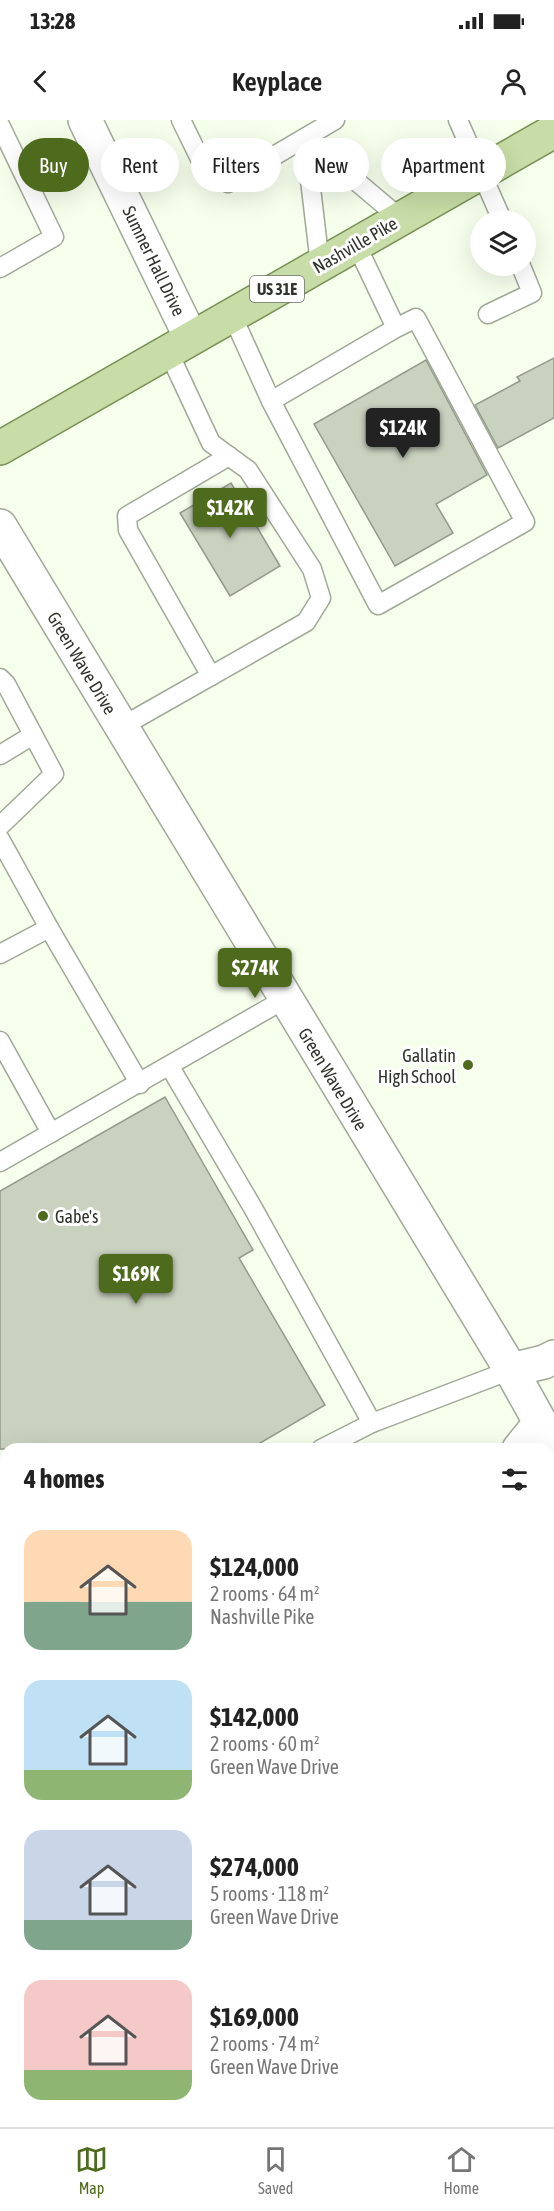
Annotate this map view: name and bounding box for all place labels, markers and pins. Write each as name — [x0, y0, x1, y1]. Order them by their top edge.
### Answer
pin: $124K — [361, 408, 445, 459]
pin: $142K — [188, 488, 272, 539]
pin: $274K — [213, 948, 297, 999]
place label: Gallatin High School — [378, 1045, 456, 1087]
marker: Gallatin High School — [461, 1058, 475, 1072]
place label: Gabe's — [55, 1206, 98, 1227]
marker: Gabe's — [36, 1209, 50, 1223]
pin: $169K — [94, 1254, 178, 1305]

